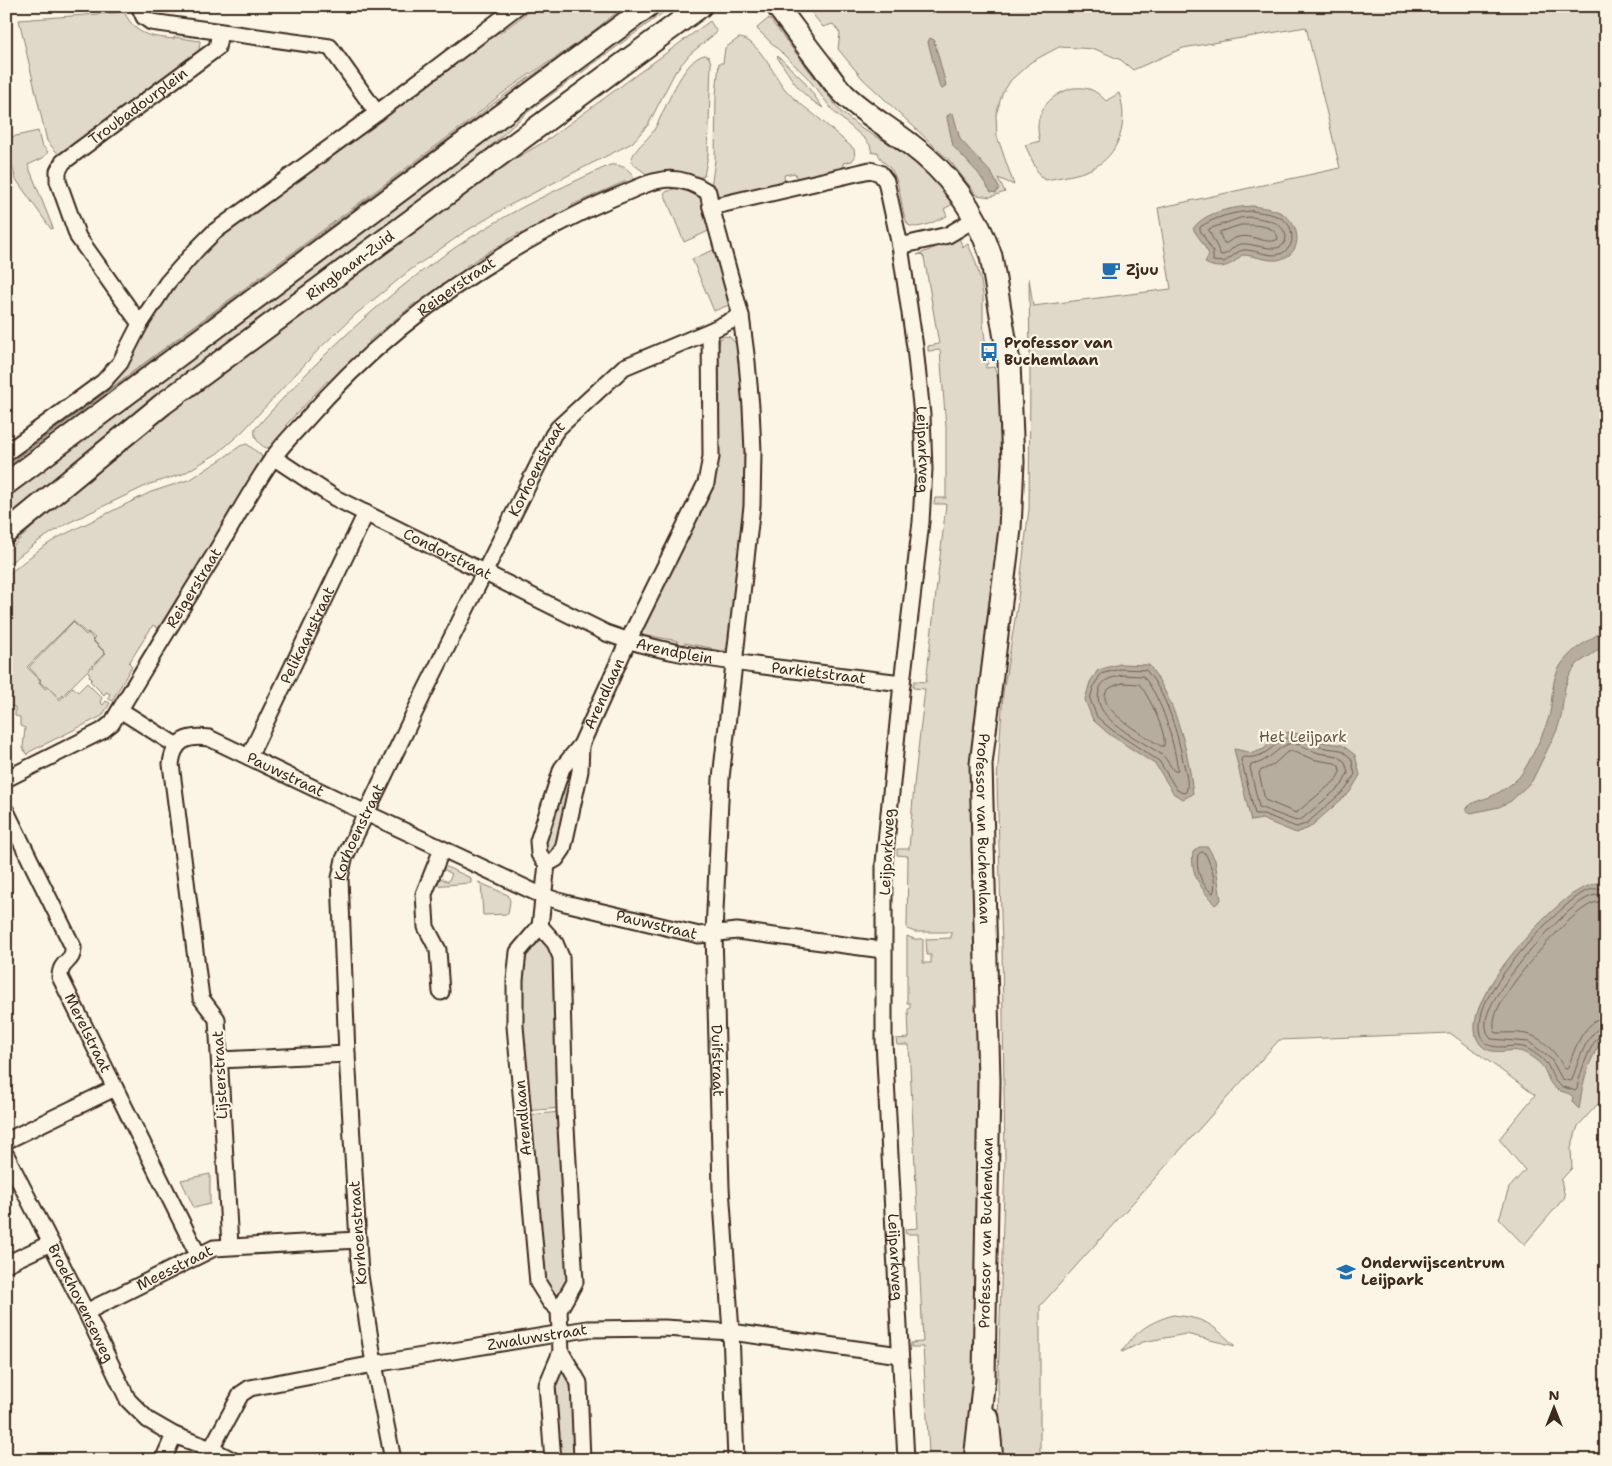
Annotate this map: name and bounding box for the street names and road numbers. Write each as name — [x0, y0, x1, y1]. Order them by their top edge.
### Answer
street label: Troubadourplein — [85, 63, 191, 150]
street label: Ringbaan-Zuid — [302, 226, 399, 305]
street label: Reigerstraat — [413, 253, 499, 321]
street label: Leijparkweg — [911, 405, 934, 494]
street label: Korhoenstraat — [504, 416, 569, 520]
street label: Condorstraat — [400, 524, 495, 584]
street label: Reigerstraat — [162, 544, 226, 632]
street label: Pelikaanstraat — [276, 583, 339, 687]
street label: Arendplein — [634, 633, 714, 669]
street label: Arendlaan — [579, 655, 629, 733]
street label: Parkietstraat — [770, 657, 867, 689]
street label: Professor van Buchemlaan — [971, 732, 995, 924]
street label: Pauwstraat — [244, 748, 327, 801]
street label: Korhoenstraat — [330, 780, 389, 883]
street label: Leijparkweg — [875, 808, 899, 896]
street label: Pauwstraat — [614, 905, 699, 944]
street label: Merelstraat — [60, 990, 116, 1076]
street label: Duifstraat — [707, 1024, 728, 1097]
street label: Lijsterstraat — [208, 1030, 232, 1120]
street label: Arendlaan — [510, 1079, 536, 1157]
street label: Professor van Buchemlaan — [974, 1137, 998, 1329]
street label: Korhoenstraat — [344, 1180, 372, 1286]
street label: Leijparkweg — [883, 1213, 908, 1301]
street label: Broekhovenseweg — [43, 1240, 119, 1366]
street label: Meesstraat — [133, 1240, 216, 1295]
street label: Zwaluwstraat — [485, 1319, 589, 1355]

